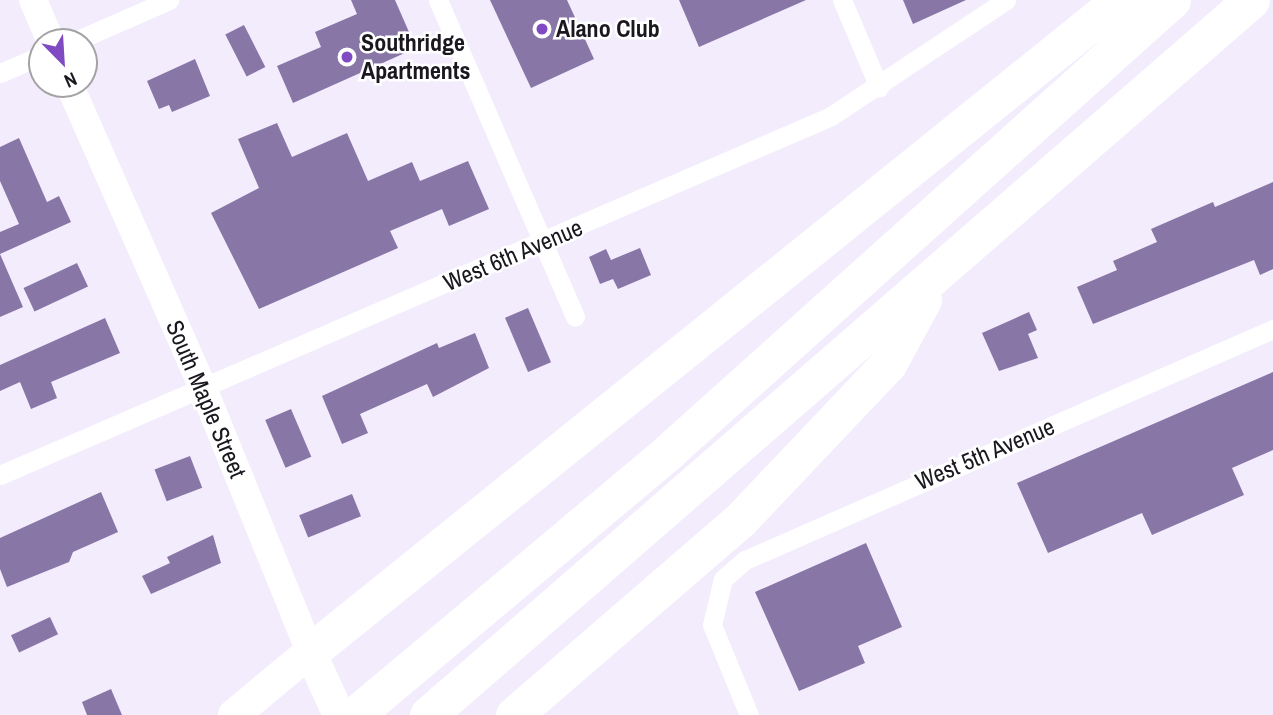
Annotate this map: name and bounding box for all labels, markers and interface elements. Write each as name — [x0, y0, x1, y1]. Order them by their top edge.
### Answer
place label: Alano Club — [556, 15, 660, 43]
marker: Alano Club — [534, 21, 550, 37]
north arrow — [28, 28, 98, 98]
place label: Southridge Apartments — [361, 29, 470, 85]
marker: Southridge Apartments — [339, 49, 355, 65]
text: N — [60, 66, 81, 95]
street label: West 6th Avenue — [439, 213, 587, 297]
street label: South Maple Street — [160, 316, 252, 482]
street label: West 5th Avenue — [911, 412, 1059, 496]

